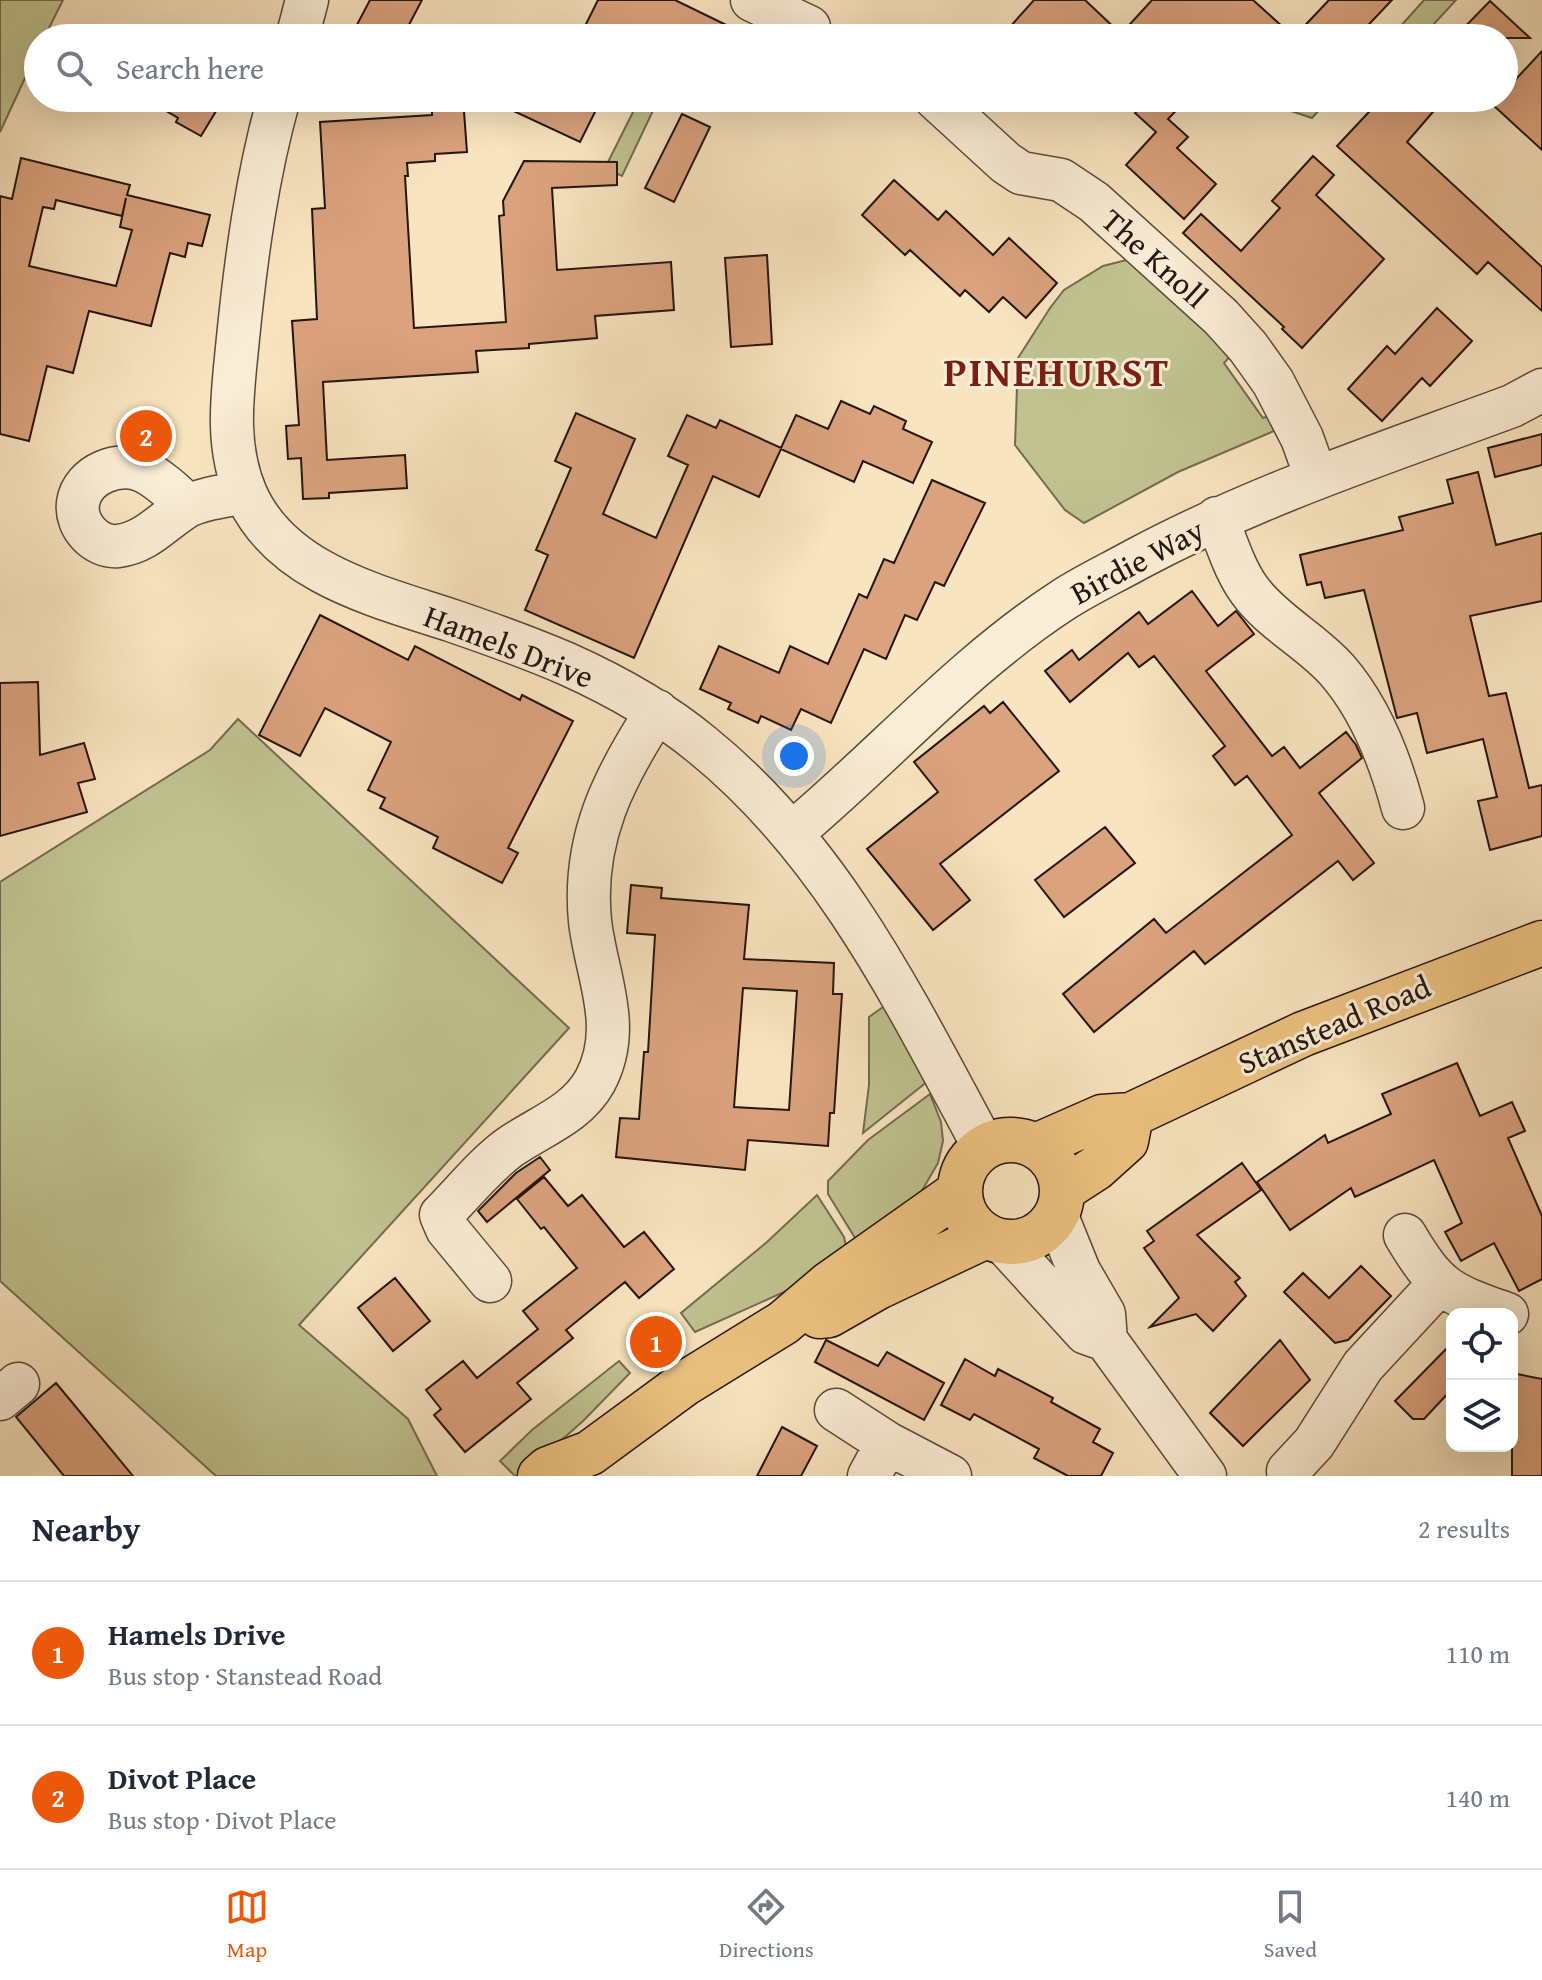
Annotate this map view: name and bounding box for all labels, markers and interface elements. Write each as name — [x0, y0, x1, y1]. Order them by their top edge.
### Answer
search box — [24, 24, 1518, 112]
icon: search — [52, 46, 96, 90]
text: Search here — [116, 46, 264, 90]
street label: The Knoll — [1091, 197, 1219, 319]
district label: PINEHURST — [944, 342, 1170, 401]
pin: 2 — [120, 406, 172, 466]
street label: Birdie Way — [1062, 506, 1212, 616]
street label: Hamels Drive — [417, 592, 601, 700]
your location — [774, 736, 814, 776]
street label: Stanstead Road — [1230, 962, 1438, 1086]
map controls — [1446, 1308, 1518, 1452]
button: locate — [1446, 1308, 1518, 1380]
pin: 1 — [630, 1312, 682, 1372]
button: layers — [1446, 1380, 1518, 1452]
text: Nearby — [32, 1504, 141, 1553]
text: 2 results — [1418, 1509, 1510, 1548]
text: Hamels Drive — [108, 1612, 285, 1656]
text: 1 — [51, 1634, 65, 1673]
text: 110 m — [1445, 1634, 1510, 1673]
text: Bus stop · Stanstead Road — [108, 1656, 382, 1695]
text: Divot Place — [108, 1756, 256, 1800]
text: 2 — [51, 1778, 65, 1817]
text: 140 m — [1445, 1778, 1510, 1817]
text: Bus stop · Divot Place — [108, 1800, 336, 1839]
tab: Map — [225, 1885, 269, 1965]
tab: Directions — [719, 1885, 814, 1965]
tab: Saved — [1264, 1885, 1317, 1965]

